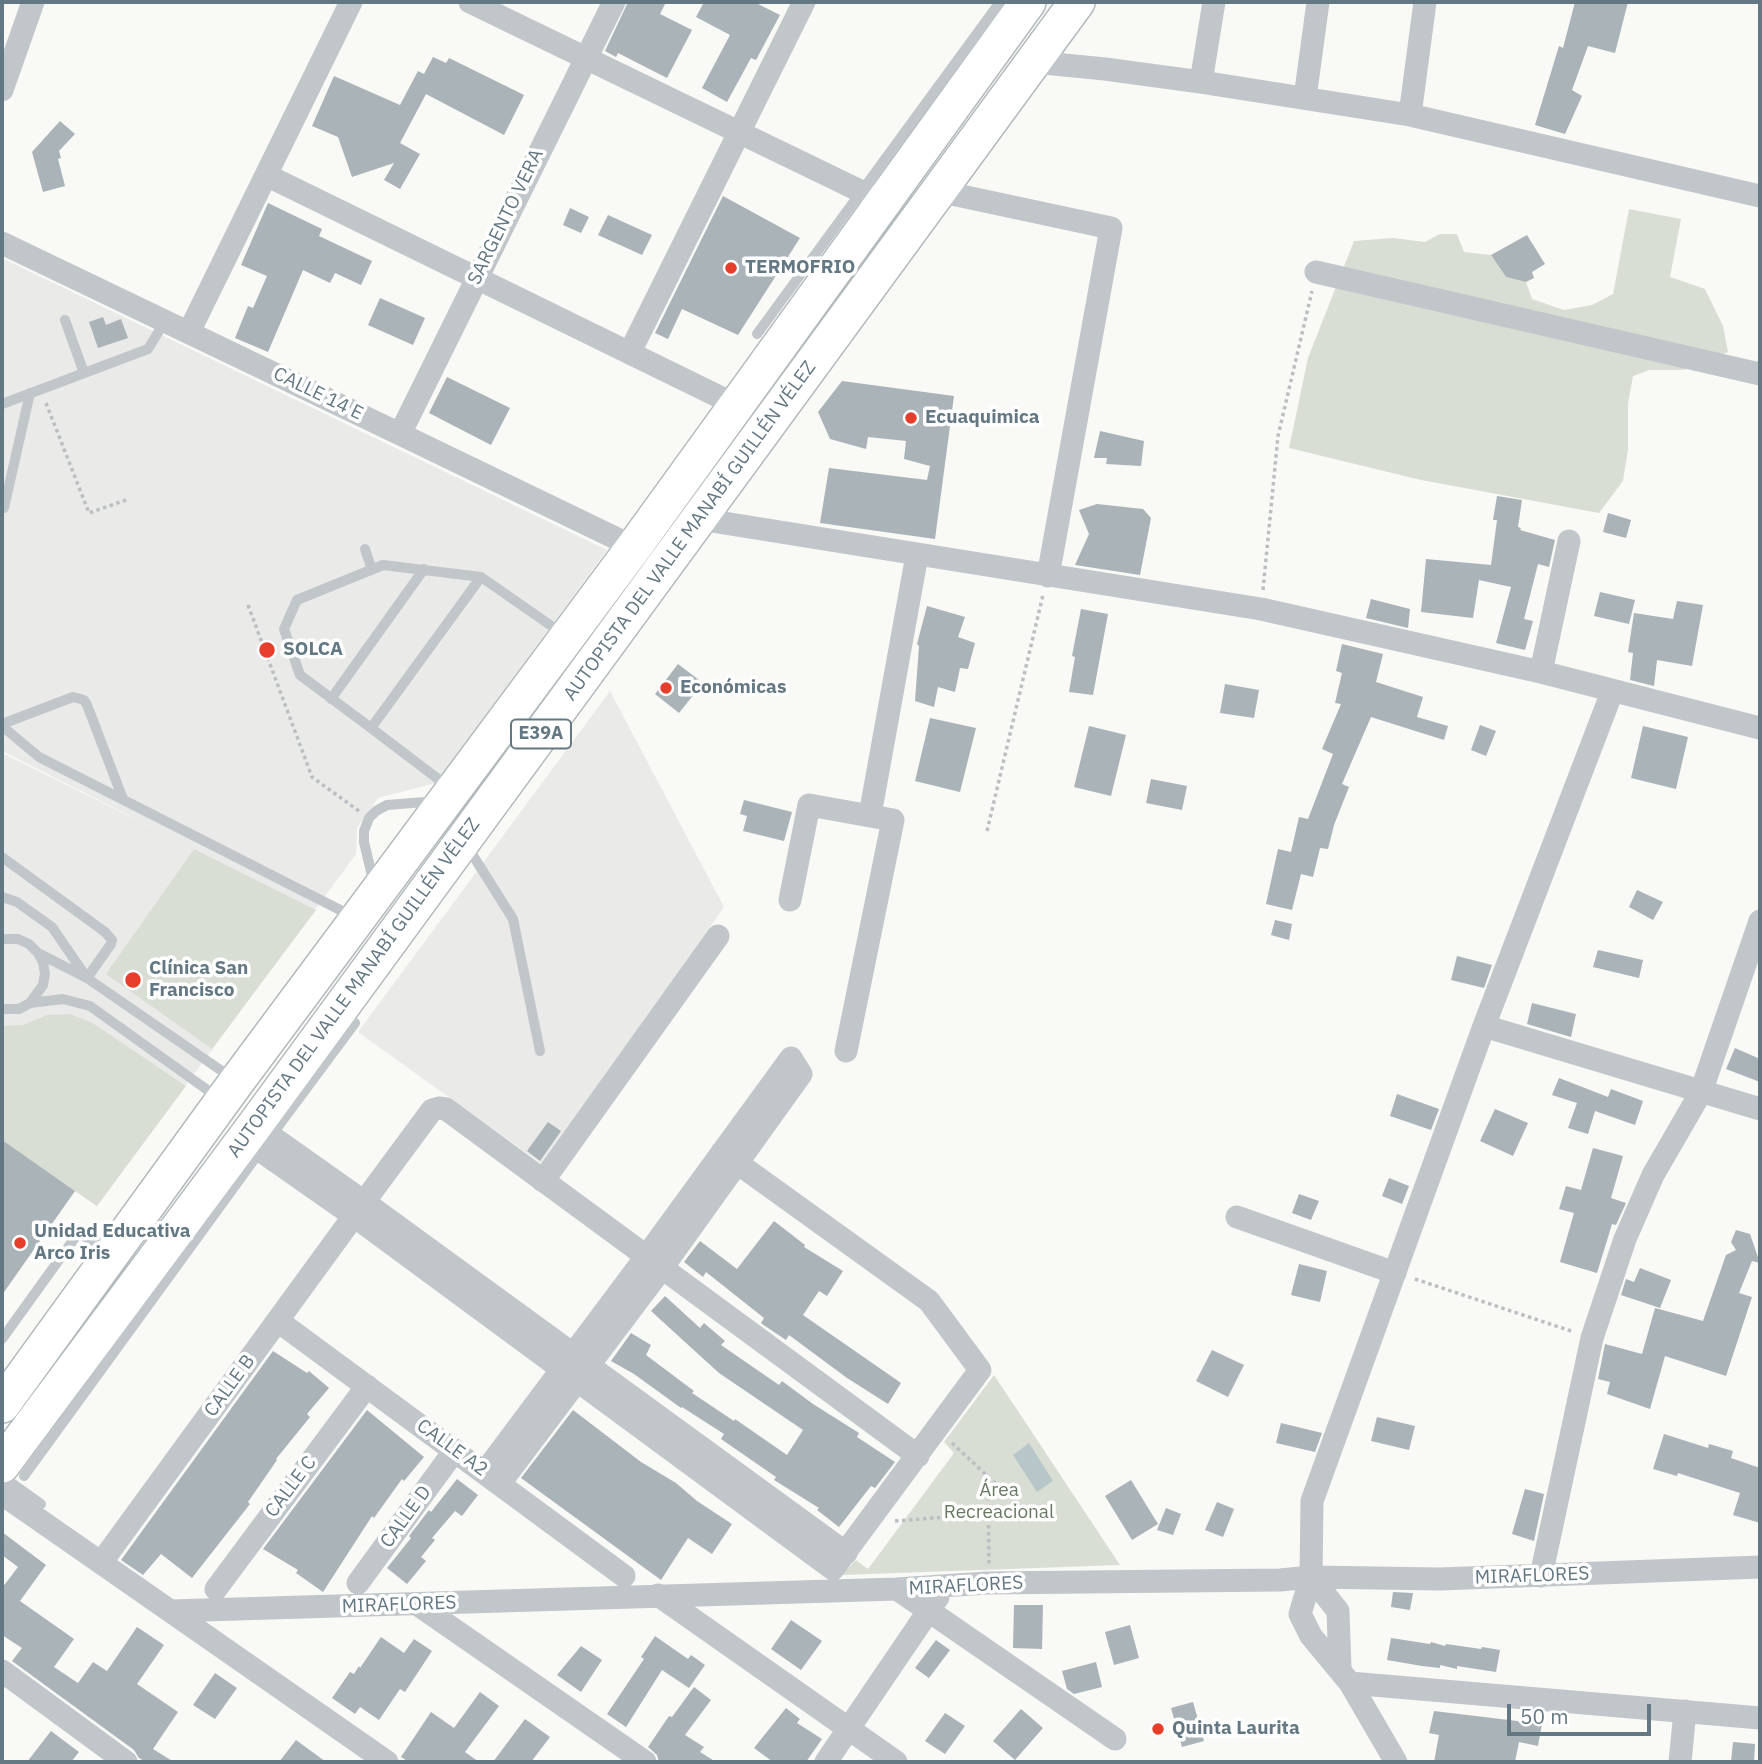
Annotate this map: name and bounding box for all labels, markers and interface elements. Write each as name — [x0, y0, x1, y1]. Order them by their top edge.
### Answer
street label: SARGENTO VERA — [463, 145, 549, 289]
place label: TERMOFRIO — [745, 257, 855, 279]
marker: TERMOFRIO — [723, 260, 739, 276]
street label: AUTOPISTA DEL VALLE MANABÍ GUILLÉN VÉLEZ — [559, 357, 821, 705]
street label: CALLE 14 E — [269, 363, 367, 425]
place label: Ecuaquimica — [925, 407, 1040, 429]
marker: Ecuaquimica — [903, 410, 919, 426]
place label: SOLCA — [283, 639, 343, 661]
marker: SOLCA — [257, 640, 277, 660]
place label: Económicas — [680, 677, 786, 699]
marker: Económicas — [658, 680, 674, 696]
road number: E39A — [511, 720, 571, 748]
street label: AUTOPISTA DEL VALLE MANABÍ GUILLÉN VÉLEZ — [223, 814, 485, 1162]
place label: Clínica San Francisco — [149, 958, 248, 1002]
marker: Clínica San Francisco — [123, 970, 143, 990]
place label: Unidad Educativa Arco Iris — [34, 1221, 191, 1265]
marker: Unidad Educativa Arco Iris — [12, 1235, 28, 1251]
street label: CALLE B — [200, 1351, 260, 1421]
street label: CALLE A2 — [412, 1415, 492, 1481]
street label: CALLE C — [261, 1452, 321, 1522]
park label: Área Recreacional — [944, 1480, 1054, 1524]
street label: CALLE D — [376, 1481, 436, 1553]
street label: MIRAFLORES — [1474, 1563, 1590, 1589]
street label: MIRAFLORES — [908, 1572, 1024, 1600]
street label: MIRAFLORES — [341, 1592, 457, 1618]
scale bar — [1510, 1690, 1654, 1734]
text: 50 m — [1520, 1702, 1569, 1730]
place label: Quinta Laurita — [1172, 1718, 1300, 1740]
marker: Quinta Laurita — [1150, 1721, 1166, 1737]

